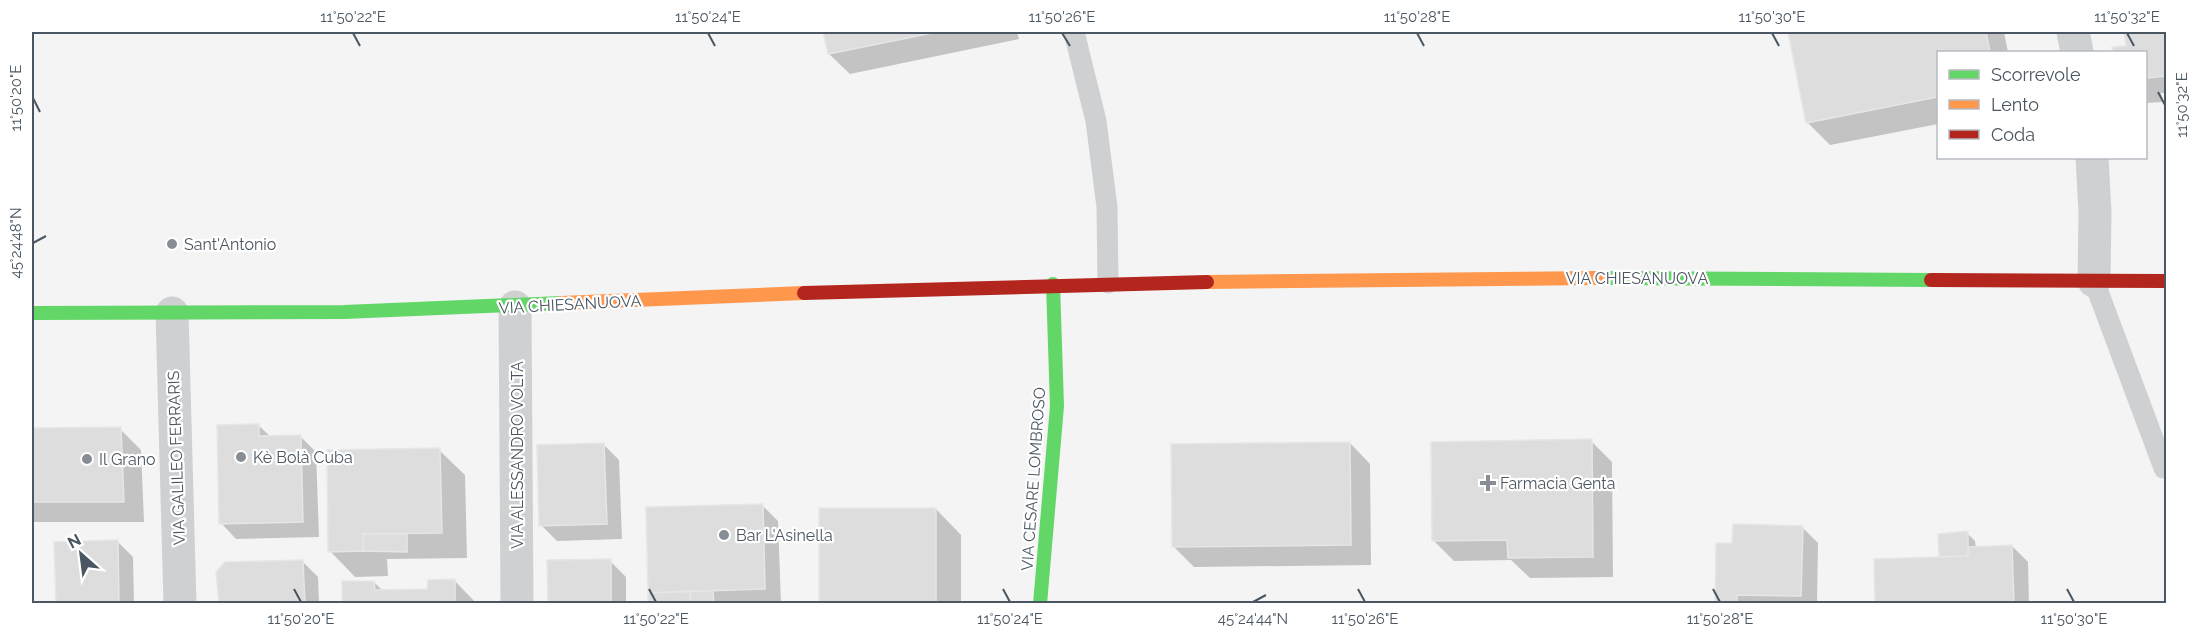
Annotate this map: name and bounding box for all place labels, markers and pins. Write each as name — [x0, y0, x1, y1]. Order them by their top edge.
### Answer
place label: Sant'Antonio — [184, 235, 276, 254]
marker: Sant'Antonio — [165, 237, 179, 251]
place label: Kè Bolà Cuba — [253, 448, 353, 467]
place label: Il Grano — [99, 450, 156, 469]
marker: Kè Bolà Cuba — [234, 450, 248, 464]
marker: Il Grano — [80, 452, 94, 466]
place label: Farmacia Genta — [1500, 474, 1615, 493]
marker: Farmacia Genta — [1481, 476, 1495, 490]
place label: Bar L'Asinella — [736, 526, 833, 545]
marker: Bar L'Asinella — [717, 528, 731, 542]

